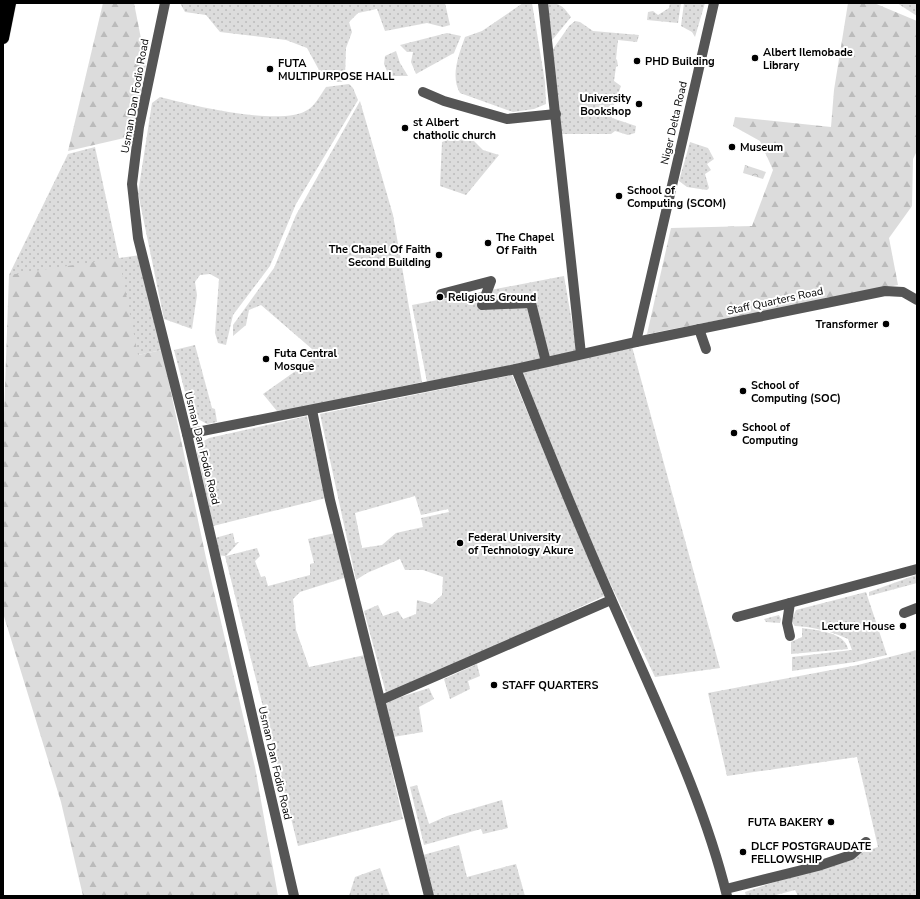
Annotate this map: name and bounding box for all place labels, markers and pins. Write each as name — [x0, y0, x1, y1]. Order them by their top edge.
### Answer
place label: Albert Ilemobade Library — [763, 45, 853, 73]
marker: Albert Ilemobade Library — [750, 53, 760, 63]
place label: PHD Building — [645, 54, 715, 69]
place label: FUTA MULTIPURPOSE HALL — [278, 56, 394, 84]
marker: PHD Building — [632, 56, 642, 66]
marker: FUTA MULTIPURPOSE HALL — [265, 64, 275, 74]
place label: University Bookshop — [579, 91, 631, 119]
marker: University Bookshop — [634, 99, 644, 109]
place label: st Albert chatholic church — [413, 115, 496, 143]
marker: st Albert chatholic church — [400, 123, 410, 133]
place label: Museum — [740, 140, 783, 155]
marker: Museum — [727, 142, 737, 152]
place label: School of Computing (SCOM) — [627, 183, 726, 211]
marker: School of Computing (SCOM) — [614, 191, 624, 201]
place label: The Chapel Of Faith — [496, 230, 555, 258]
marker: The Chapel Of Faith — [483, 238, 493, 248]
place label: The Chapel Of Faith Second Building — [329, 242, 431, 270]
marker: The Chapel Of Faith Second Building — [434, 250, 444, 260]
place label: Religious Ground — [448, 290, 536, 305]
marker: Religious Ground — [435, 292, 445, 302]
place label: Transformer — [816, 317, 879, 332]
marker: Transformer — [881, 319, 891, 329]
place label: Futa Central Mosque — [274, 346, 338, 374]
marker: Futa Central Mosque — [261, 354, 271, 364]
place label: School of Computing (SOC) — [751, 378, 841, 406]
marker: School of Computing (SOC) — [738, 386, 748, 396]
place label: School of Computing — [742, 420, 798, 448]
marker: School of Computing — [729, 428, 739, 438]
place label: Federal University of Technology Akure — [468, 530, 573, 558]
marker: Federal University of Technology Akure — [455, 538, 465, 548]
place label: Lecture House — [821, 619, 895, 634]
marker: Lecture House — [898, 621, 908, 631]
place label: STAFF QUARTERS — [502, 678, 598, 693]
marker: STAFF QUARTERS — [489, 680, 499, 690]
place label: FUTA BAKERY — [748, 815, 824, 830]
marker: FUTA BAKERY — [826, 817, 836, 827]
place label: DLCF POSTGRAUDATE FELLOWSHIP — [751, 839, 871, 867]
marker: DLCF POSTGRAUDATE FELLOWSHIP — [738, 847, 748, 857]

